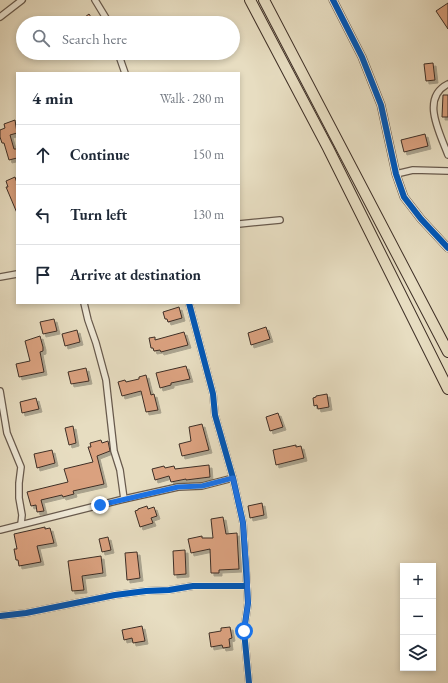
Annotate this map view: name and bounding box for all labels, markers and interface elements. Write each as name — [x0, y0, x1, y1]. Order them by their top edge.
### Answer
search box — [16, 16, 240, 60]
icon: search — [30, 27, 52, 49]
text: Search here — [62, 29, 127, 48]
text: 4 min — [32, 87, 73, 109]
text: Walk · 280 m — [160, 90, 224, 107]
icon: ahead — [32, 144, 54, 166]
text: Continue — [70, 145, 130, 164]
text: 150 m — [193, 146, 224, 163]
icon: left — [32, 204, 54, 226]
text: Turn left — [70, 205, 127, 224]
text: 130 m — [193, 206, 224, 223]
icon: arrive — [32, 264, 54, 286]
text: Arrive at destination — [70, 265, 201, 284]
route end — [91, 496, 109, 514]
map controls — [400, 563, 436, 671]
button: + — [400, 563, 436, 599]
button: − — [400, 599, 436, 635]
route start — [235, 622, 253, 640]
button: layers — [400, 635, 436, 671]

